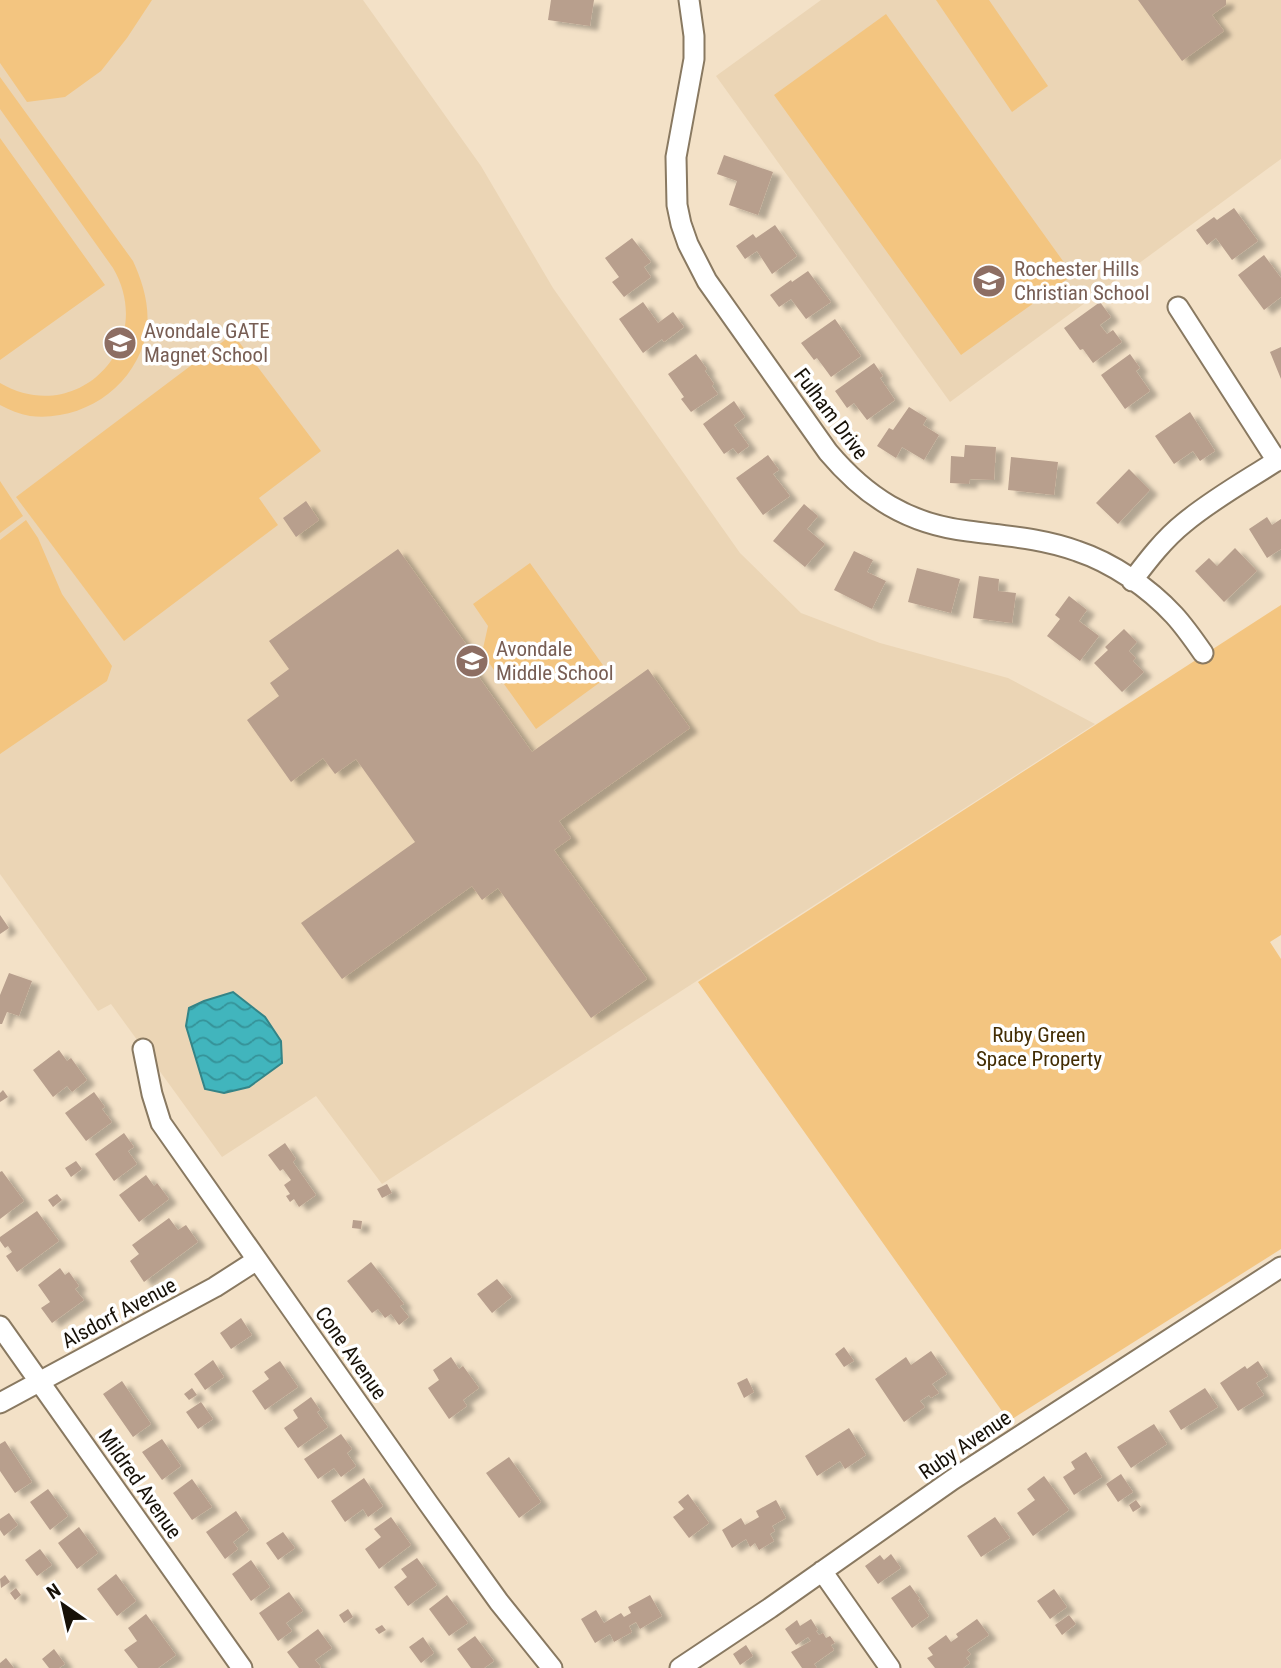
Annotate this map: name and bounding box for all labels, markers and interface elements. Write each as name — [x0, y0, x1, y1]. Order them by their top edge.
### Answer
place label: Rochester Hills Christian School — [1014, 257, 1150, 305]
school or university icon: Rochester Hills Christian School — [970, 262, 1008, 300]
place label: Avondale GATE Magnet School — [144, 319, 270, 367]
school or university icon: Avondale GATE Magnet School — [101, 324, 139, 362]
street label: Fulham Drive — [789, 364, 873, 464]
place label: Avondale Middle School — [496, 637, 614, 685]
school or university icon: Avondale Middle School — [453, 642, 491, 680]
park label: Ruby Green Space Property — [976, 1023, 1102, 1071]
street label: Alsdorf Avenue — [58, 1273, 180, 1353]
street label: Cone Avenue — [310, 1302, 392, 1404]
street label: Ruby Avenue — [915, 1405, 1016, 1484]
street label: Mildred Avenue — [94, 1425, 187, 1543]
north arrow — [28, 1570, 98, 1640]
text: N — [43, 1579, 65, 1604]

